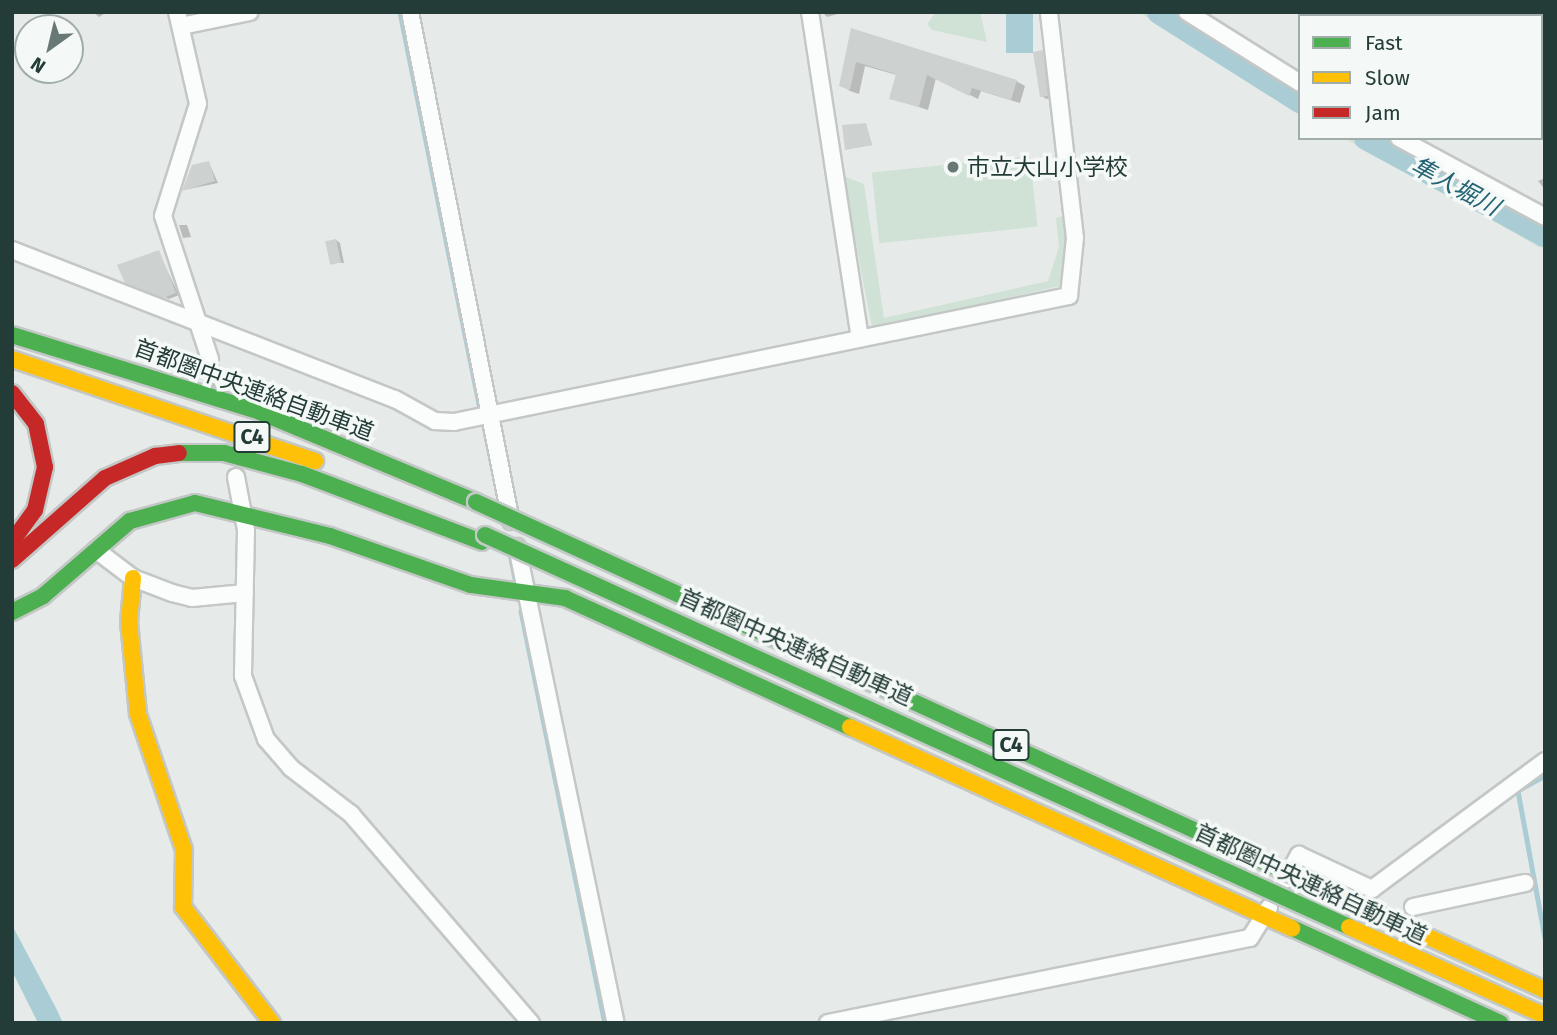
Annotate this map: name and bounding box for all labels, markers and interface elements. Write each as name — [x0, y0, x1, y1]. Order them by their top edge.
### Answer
north arrow — [14, 14, 84, 84]
legend — [1298, 14, 1543, 140]
text: Fast — [1365, 30, 1403, 56]
text: N — [26, 52, 50, 78]
text: Slow — [1365, 65, 1410, 91]
text: Jam — [1365, 100, 1401, 126]
water label: 隼人堀川 — [1406, 152, 1504, 222]
place label: 市立大山小学校 — [967, 153, 1128, 181]
marker: 市立大山小学校 — [945, 159, 961, 175]
street label: 首都圏中央連絡自動車道 — [130, 334, 378, 446]
road number: C4 — [233, 420, 271, 454]
street label: 首都圏中央連絡自動車道 — [675, 583, 917, 711]
road number: C4 — [992, 728, 1030, 762]
street label: 首都圏中央連絡自動車道 — [1191, 818, 1431, 950]

